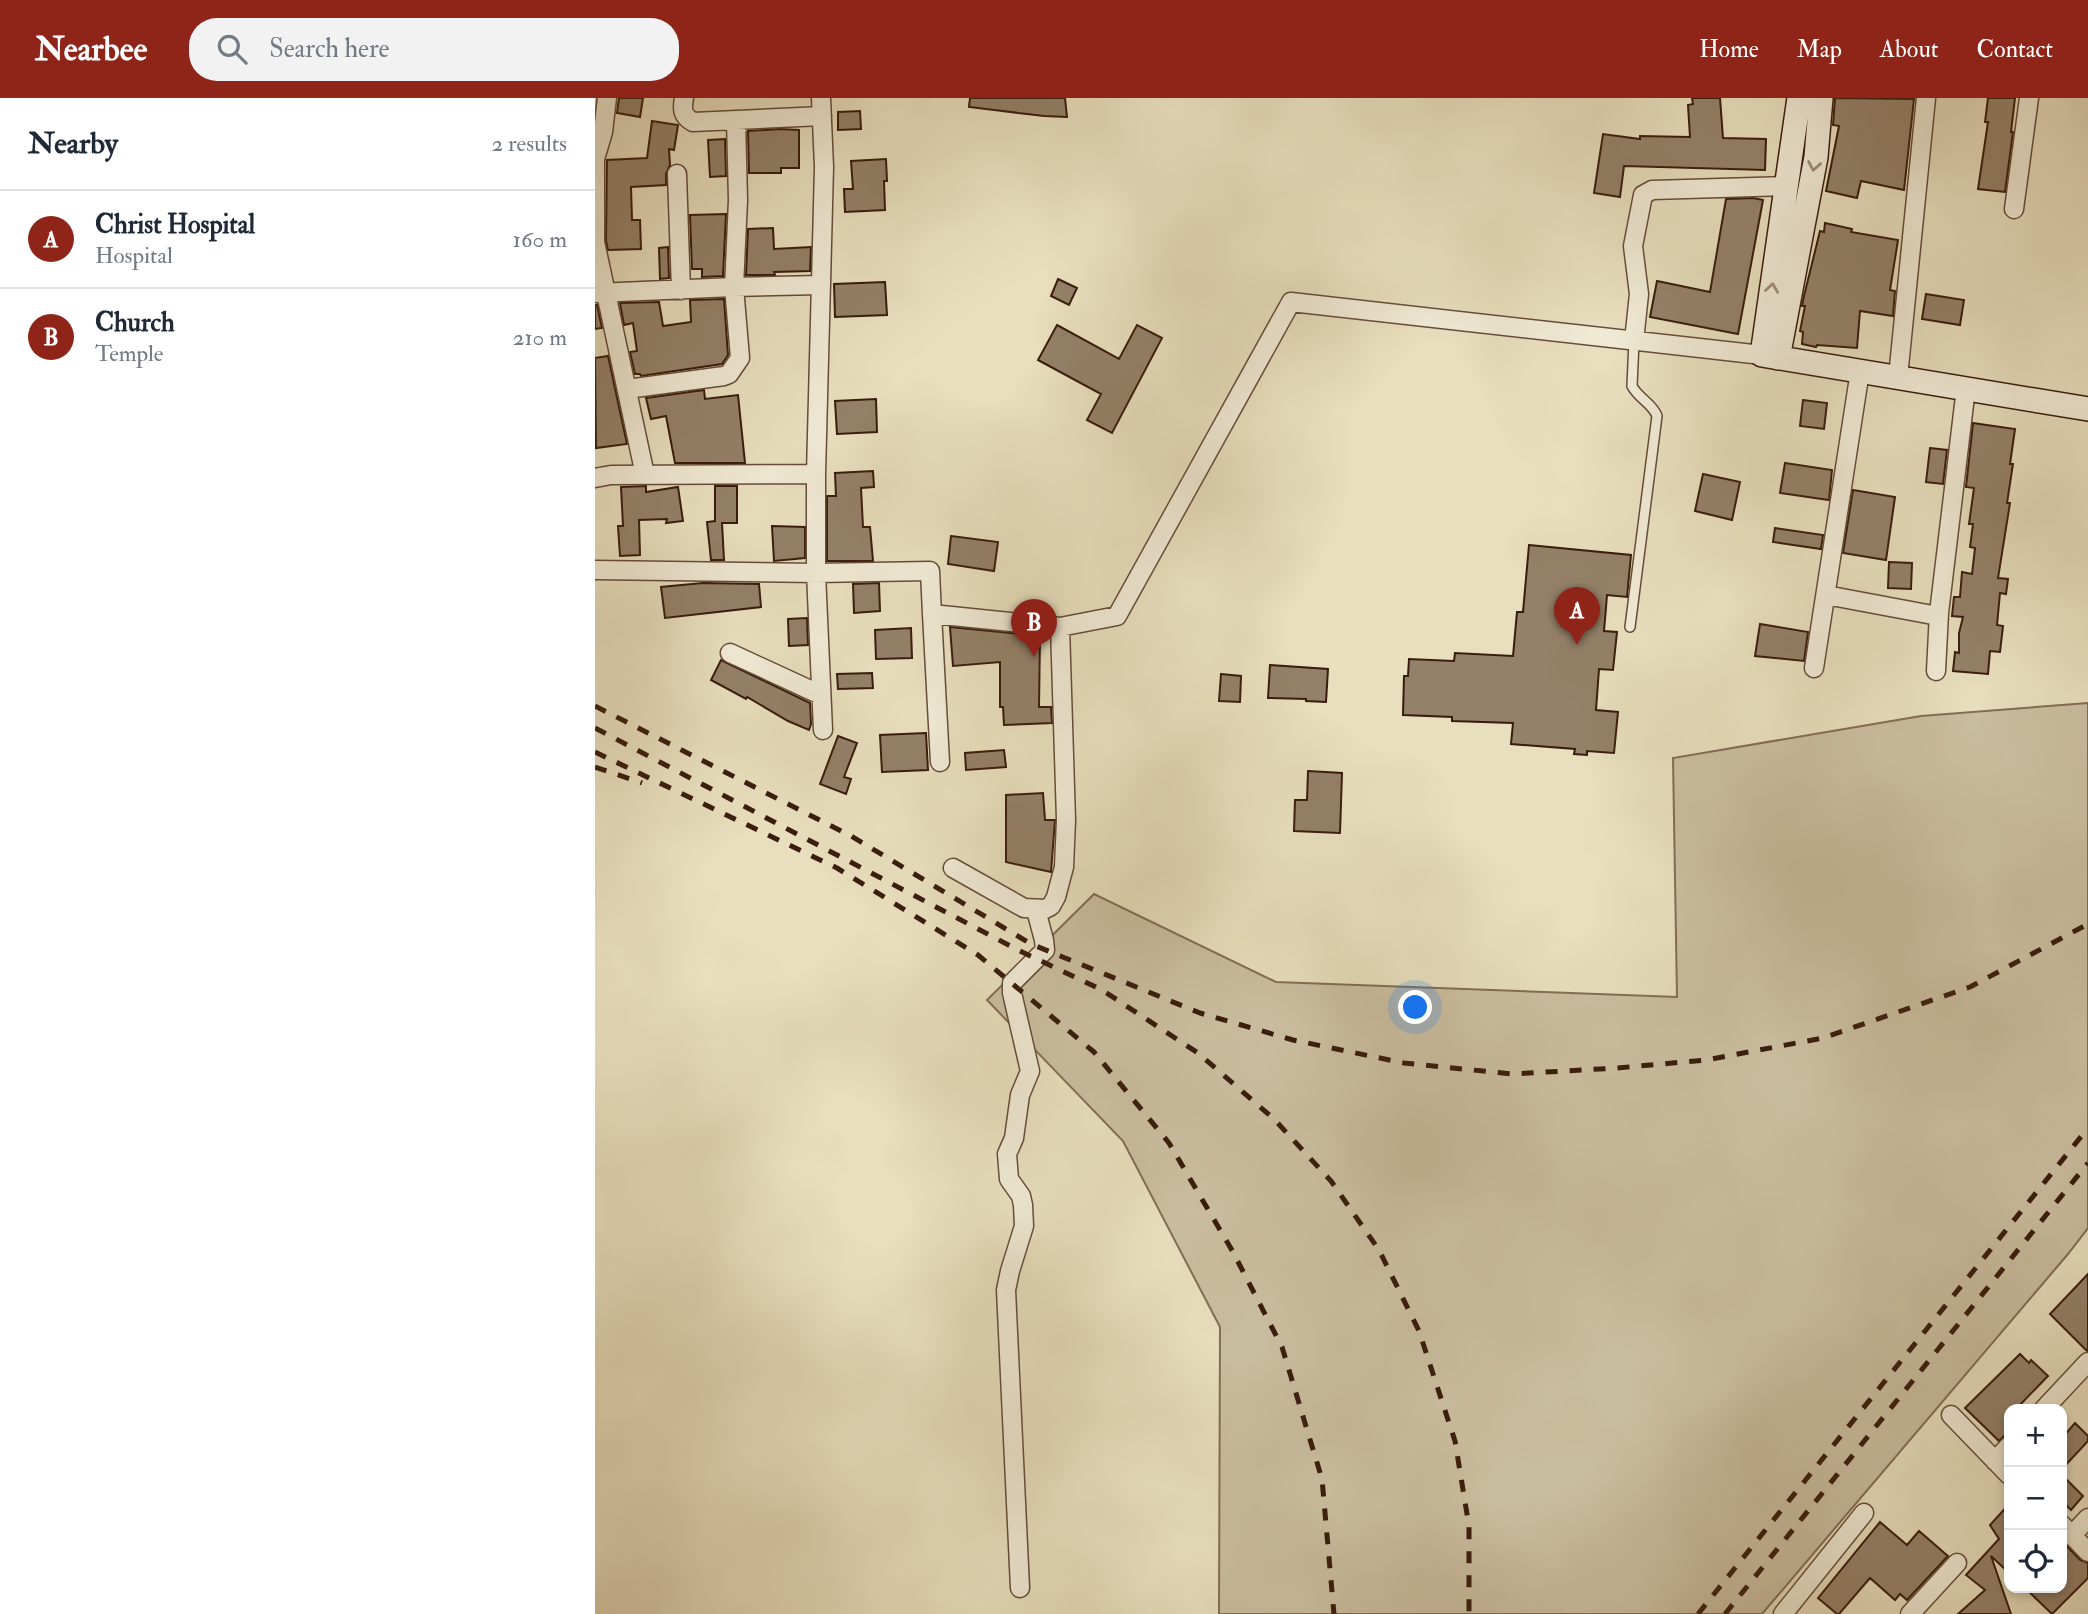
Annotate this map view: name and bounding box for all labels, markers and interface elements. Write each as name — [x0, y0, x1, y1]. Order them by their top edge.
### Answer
search box — [189, 18, 679, 81]
text: Nearbee — [35, 29, 147, 70]
icon: search — [213, 30, 251, 68]
text: Search here — [269, 33, 389, 65]
text: Home — [1699, 34, 1759, 65]
text: Map — [1797, 34, 1842, 65]
text: About — [1880, 34, 1939, 65]
text: Contact — [1977, 34, 2053, 65]
text: Nearby — [28, 125, 118, 162]
text: 2 results — [492, 129, 567, 158]
one-way arrow — [1807, 160, 1822, 172]
text: Christ Hospital — [95, 209, 255, 241]
text: A — [44, 225, 58, 254]
text: 160 m — [513, 225, 567, 254]
text: Hospital — [95, 241, 173, 270]
one-way arrow — [1764, 282, 1779, 294]
text: Church — [95, 307, 175, 339]
text: B — [43, 323, 59, 352]
text: 210 m — [513, 323, 567, 352]
text: Temple — [95, 339, 163, 368]
pin: A — [1554, 587, 1600, 645]
pin: B — [1011, 599, 1057, 657]
your location — [1398, 990, 1432, 1024]
map controls — [2004, 1404, 2067, 1593]
button: + — [2004, 1404, 2067, 1467]
button: − — [2004, 1467, 2067, 1530]
button: locate — [2004, 1530, 2067, 1593]

